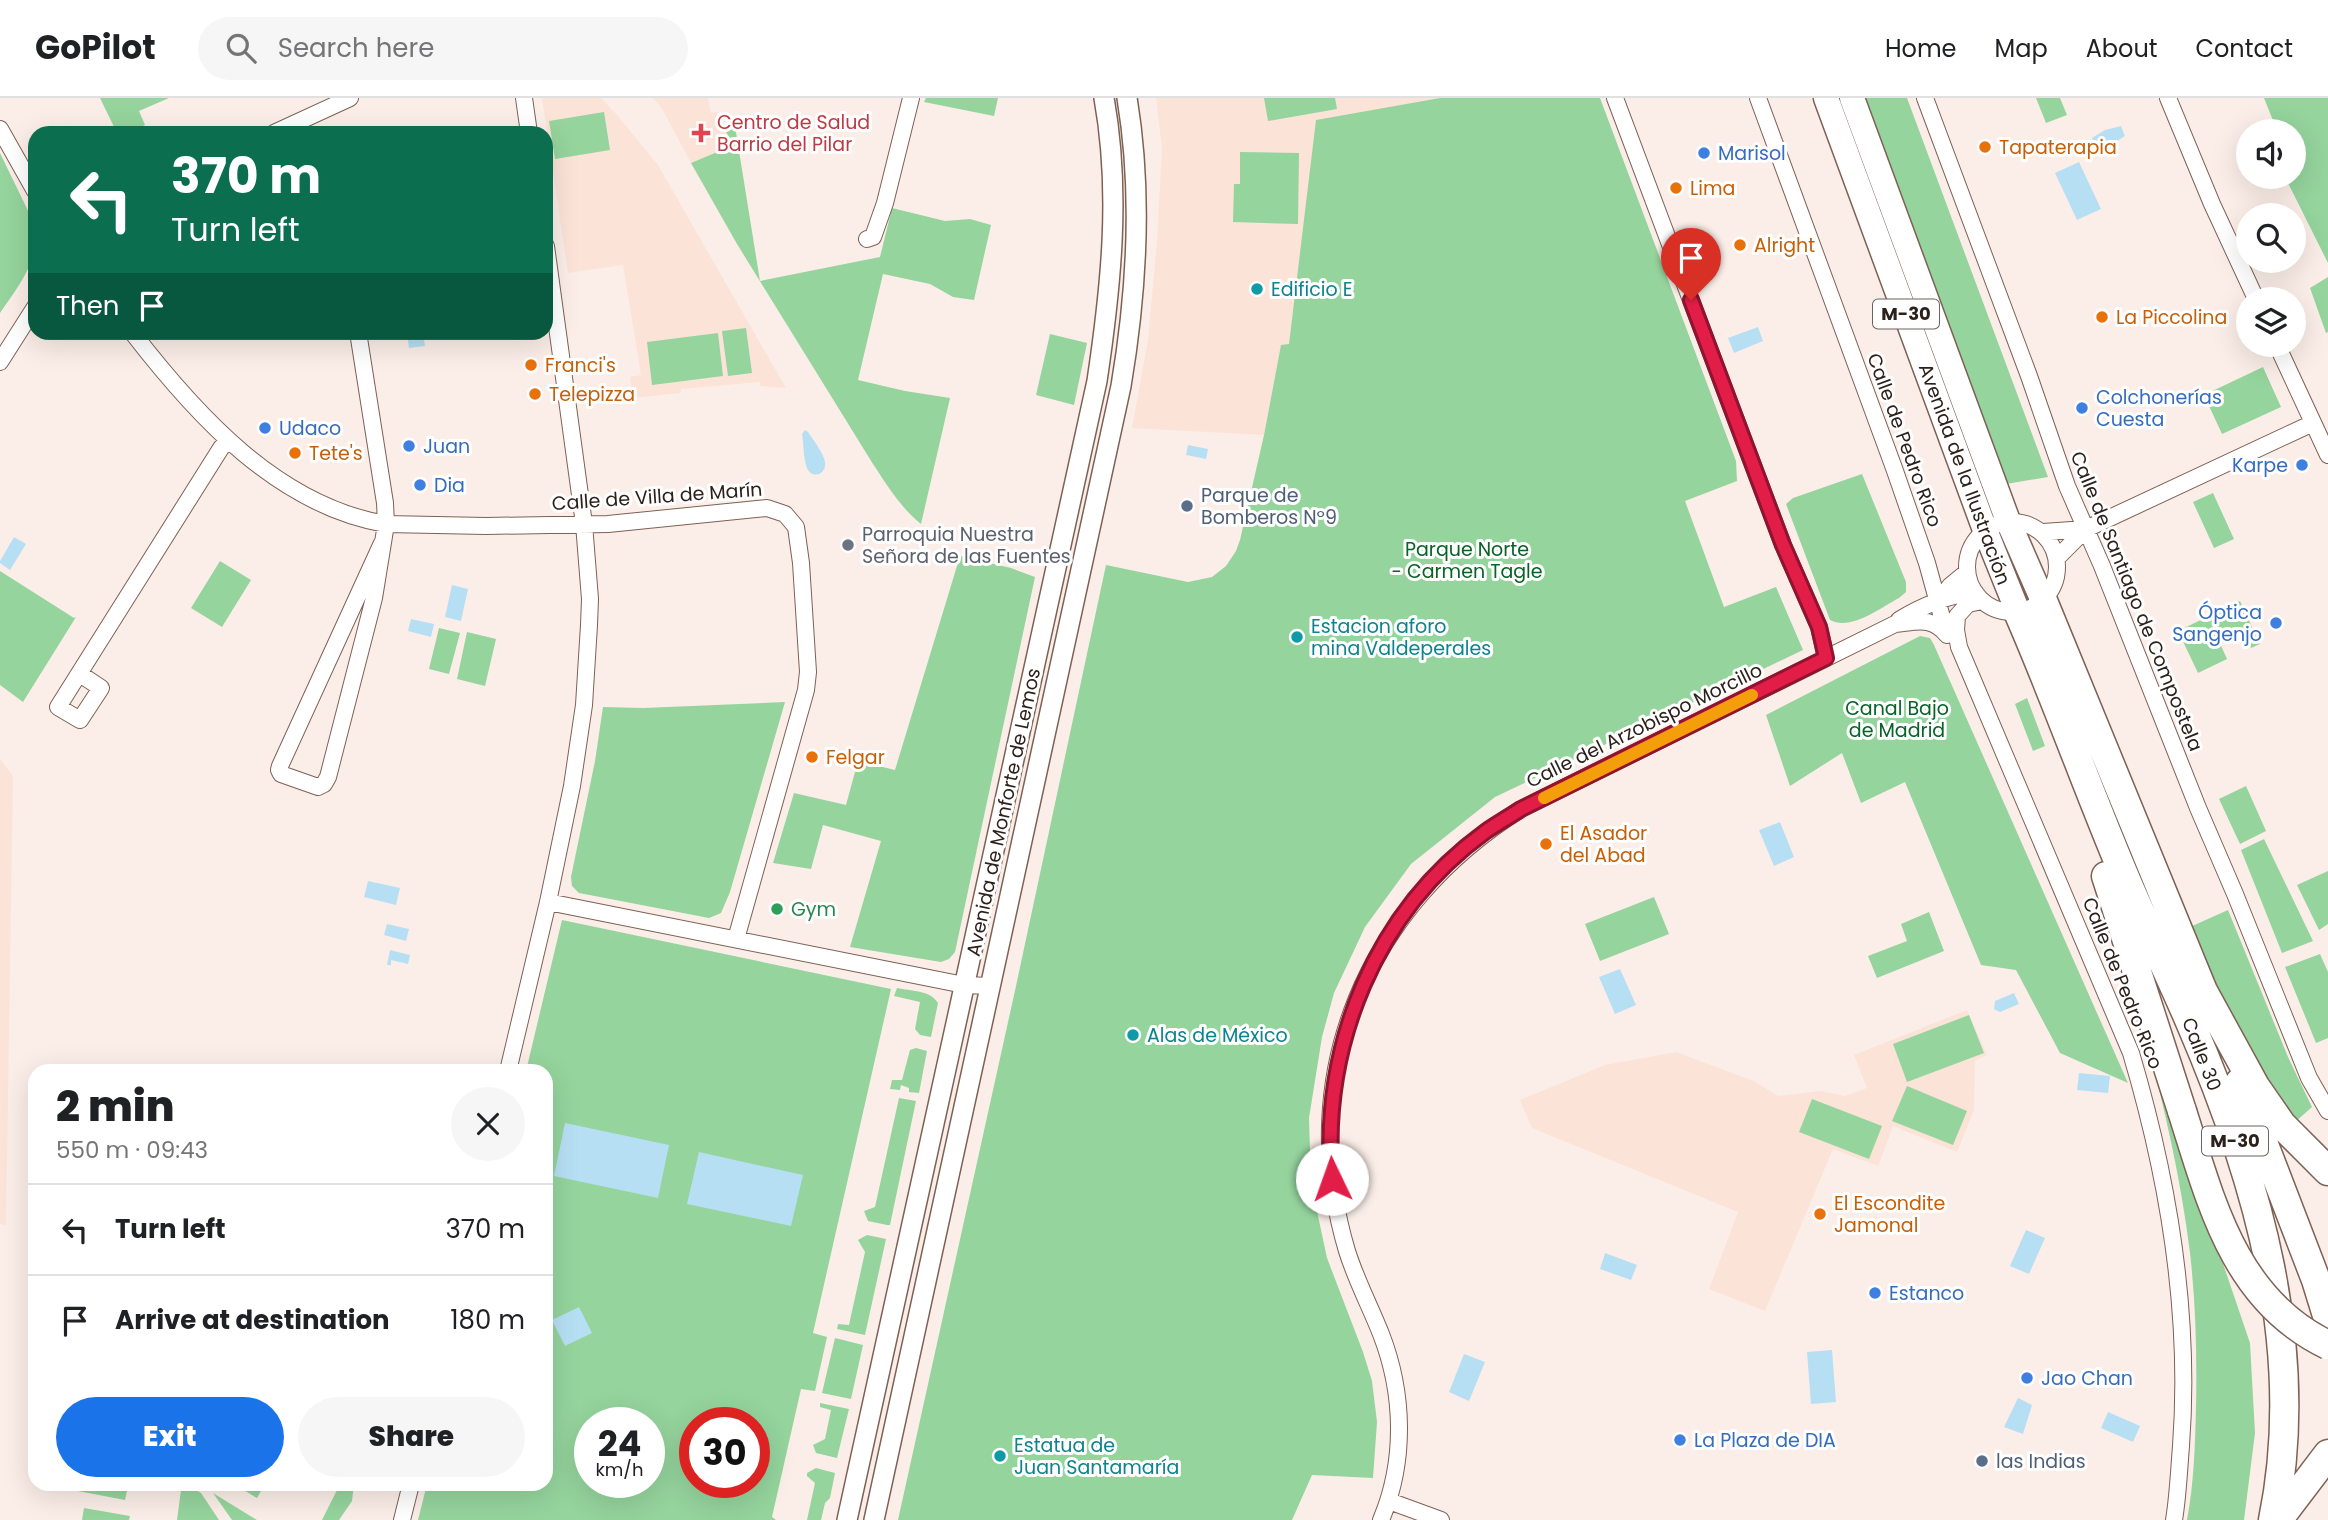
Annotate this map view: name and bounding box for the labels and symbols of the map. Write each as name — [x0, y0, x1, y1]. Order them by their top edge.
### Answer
place label: Centro de Salud Barrio del Pilar — [717, 109, 870, 158]
marker: Centro de Salud Barrio del Pilar — [691, 123, 711, 143]
place label: Tapaterapia — [1999, 134, 2117, 161]
marker: Tapaterapia — [1977, 139, 1993, 155]
place label: Marisol — [1718, 140, 1786, 167]
marker: Marisol — [1696, 145, 1712, 161]
place label: Lima — [1690, 175, 1735, 202]
marker: Lima — [1668, 180, 1684, 196]
pin — [1661, 228, 1721, 300]
place label: Alright — [1754, 232, 1815, 259]
marker: Alright — [1732, 237, 1748, 253]
place label: Edificio E — [1271, 276, 1352, 303]
marker: Edificio E — [1249, 281, 1265, 297]
road number: M-30 — [1873, 300, 1939, 328]
place label: La Piccolina — [2116, 304, 2227, 331]
marker: La Piccolina — [2094, 309, 2110, 325]
street label: Calle de Pedro Rico — [1861, 349, 1949, 531]
place label: Franci's — [545, 352, 616, 379]
marker: Franci's — [523, 357, 539, 373]
street label: Avenida de la Ilustración — [1912, 360, 2017, 589]
place label: Telepizza — [549, 381, 635, 408]
place label: Colchonerías Cuesta — [2096, 384, 2222, 433]
marker: Telepizza — [527, 386, 543, 402]
marker: Colchonerías Cuesta — [2074, 400, 2090, 416]
place label: Udaco — [279, 415, 341, 442]
marker: Udaco — [257, 420, 273, 436]
place label: Juan — [423, 433, 470, 460]
marker: Juan — [401, 438, 417, 454]
place label: Tete's — [309, 440, 363, 467]
marker: Tete's — [287, 445, 303, 461]
street label: Calle de Santiago de Compostela — [2064, 447, 2209, 755]
place label: Karpe — [2232, 452, 2288, 479]
marker: Karpe — [2294, 457, 2310, 473]
place label: Dia — [434, 472, 465, 499]
street label: Calle de Villa de Marín — [551, 476, 763, 517]
marker: Dia — [412, 477, 428, 493]
place label: Parque de Bomberos Nº9 — [1201, 482, 1337, 531]
marker: Parque de Bomberos Nº9 — [1179, 498, 1195, 514]
place label: Parroquia Nuestra Señora de las Fuentes — [862, 521, 1071, 570]
park label: Parque Norte - Carmen Tagle — [1391, 536, 1543, 585]
marker: Parroquia Nuestra Señora de las Fuentes — [840, 537, 856, 553]
place label: Óptica Sangenjo — [2172, 599, 2262, 648]
place label: Estacion aforo mina Valdeperales — [1311, 613, 1491, 662]
marker: Óptica Sangenjo — [2268, 615, 2284, 631]
marker: Estacion aforo mina Valdeperales — [1289, 629, 1305, 645]
street label: Calle del Arzobispo Morcillo — [1522, 656, 1767, 794]
street label: Avenida de Monforte de Lemos — [960, 666, 1047, 959]
park label: Canal Bajo de Madrid — [1845, 695, 1949, 744]
place label: Felgar — [826, 744, 885, 771]
marker: Felgar — [804, 749, 820, 765]
place label: El Asador del Abad — [1560, 820, 1647, 869]
marker: El Asador del Abad — [1538, 836, 1554, 852]
street label: Calle de Pedro Rico — [2076, 893, 2169, 1073]
place label: Gym — [791, 896, 836, 923]
marker: Gym — [769, 901, 785, 917]
street label: Calle 30 — [2175, 1013, 2228, 1095]
place label: Alas de México — [1147, 1022, 1288, 1049]
marker: Alas de México — [1125, 1027, 1141, 1043]
road number: M-30 — [2202, 1126, 2268, 1156]
position arrow — [1295, 1142, 1369, 1216]
place label: El Escondite Jamonal — [1834, 1190, 1945, 1239]
marker: El Escondite Jamonal — [1812, 1206, 1828, 1222]
place label: Estanco — [1889, 1280, 1964, 1307]
marker: Estanco — [1867, 1285, 1883, 1301]
place label: Jao Chan — [2041, 1365, 2133, 1392]
marker: Jao Chan — [2019, 1370, 2035, 1386]
speed limit sign: 30 — [679, 1407, 770, 1498]
place label: La Plaza de DIA — [1694, 1427, 1836, 1454]
place label: Estatua de Juan Santamaría — [1014, 1432, 1179, 1481]
marker: La Plaza de DIA — [1672, 1432, 1688, 1448]
marker: Estatua de Juan Santamaría — [992, 1448, 1008, 1464]
place label: las Indias — [1996, 1448, 2086, 1475]
marker: las Indias — [1974, 1453, 1990, 1469]

